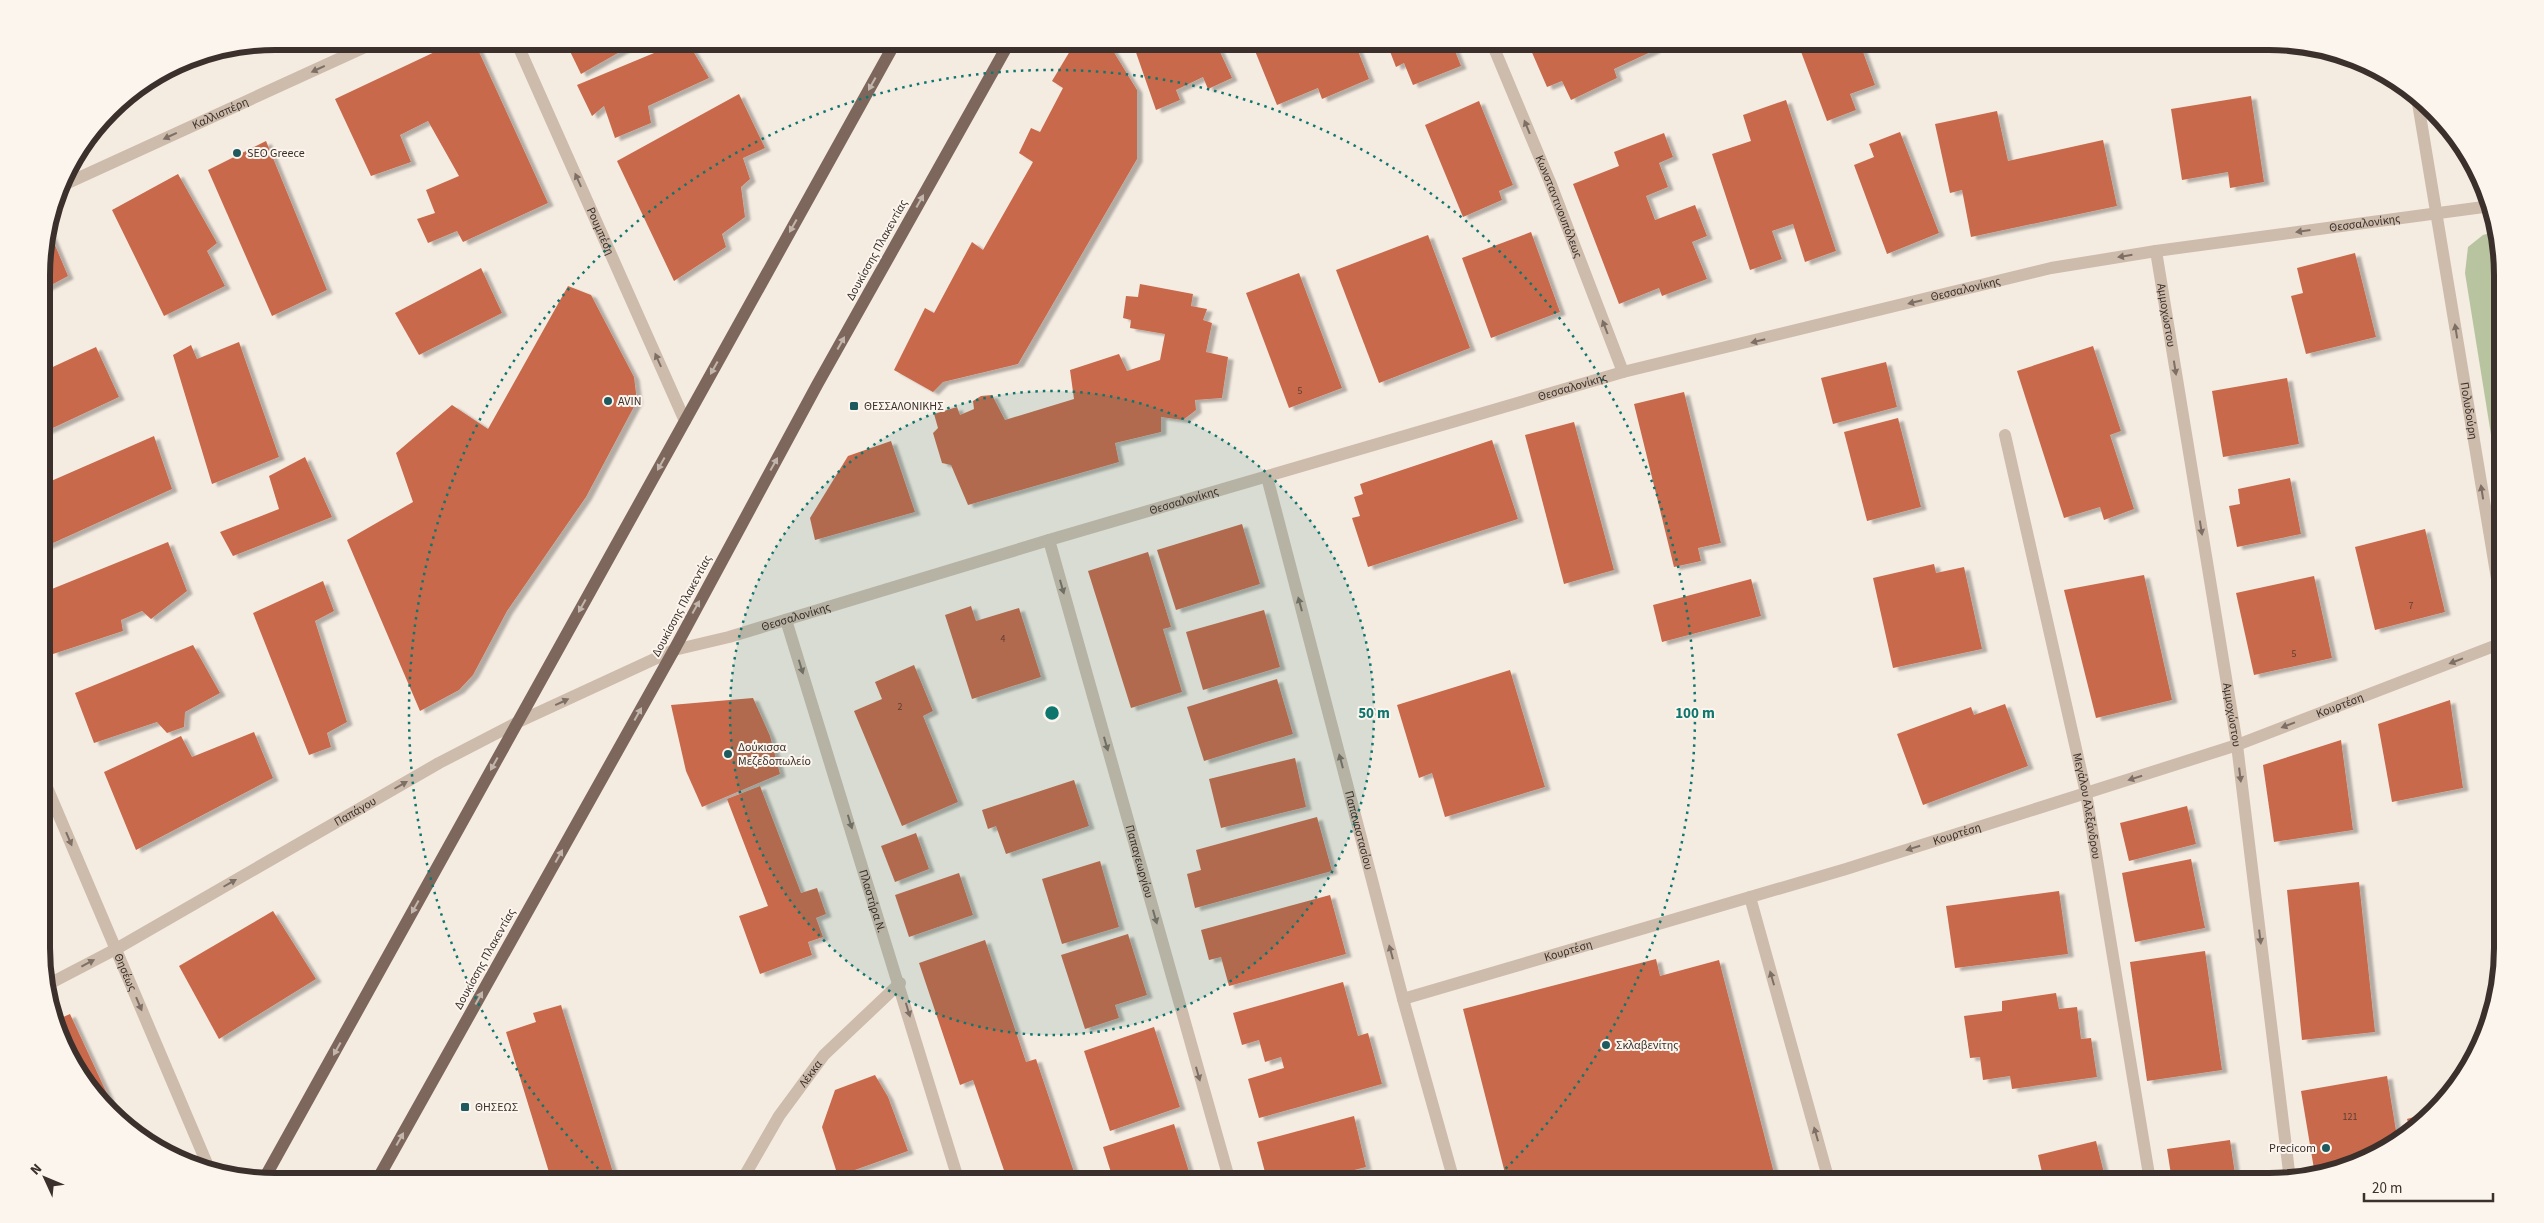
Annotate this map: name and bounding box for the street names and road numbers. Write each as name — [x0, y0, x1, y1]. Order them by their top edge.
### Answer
street label: Καλλισπέρη — [189, 93, 251, 133]
street label: Κωνσταντινουπόλεως — [1531, 153, 1587, 260]
street label: Δουκίσσης Πλακεντίας — [842, 196, 912, 304]
street label: Ρουμπέση — [582, 204, 619, 258]
street label: Θεσσαλονίκης — [2328, 210, 2401, 236]
street label: Θεσσαλονίκης — [1929, 272, 2002, 305]
street label: Αμμοχώστου — [2153, 282, 2180, 348]
street label: Θεσσαλονίκης — [1536, 369, 1609, 405]
street label: Πολυδούρη — [2456, 381, 2482, 441]
street label: Θεσσαλονίκης — [1147, 482, 1221, 519]
street label: Δουκίσσης Πλακεντίας — [648, 552, 716, 660]
street label: Θεσσαλονίκης — [759, 598, 833, 635]
street label: Αμμοχώστου — [2218, 682, 2246, 748]
street label: Κουρτέση — [2314, 689, 2366, 722]
street label: Μεγάλου Αλεξάνδρου — [2069, 751, 2105, 860]
street label: Παπαναστασίου — [1341, 789, 1377, 872]
street label: Παπάγου — [331, 792, 379, 830]
street label: Κουρτέση — [1931, 818, 1983, 849]
street label: Παπαγεωργίου — [1121, 823, 1158, 900]
street label: Πλαστήρα Ν. — [855, 867, 890, 935]
street label: Δουκίσσης Πλακεντίας — [450, 905, 520, 1013]
street label: Κουρτέση — [1542, 935, 1594, 966]
street label: Θησέως — [110, 951, 141, 994]
street label: Λέκκα — [795, 1056, 826, 1091]

